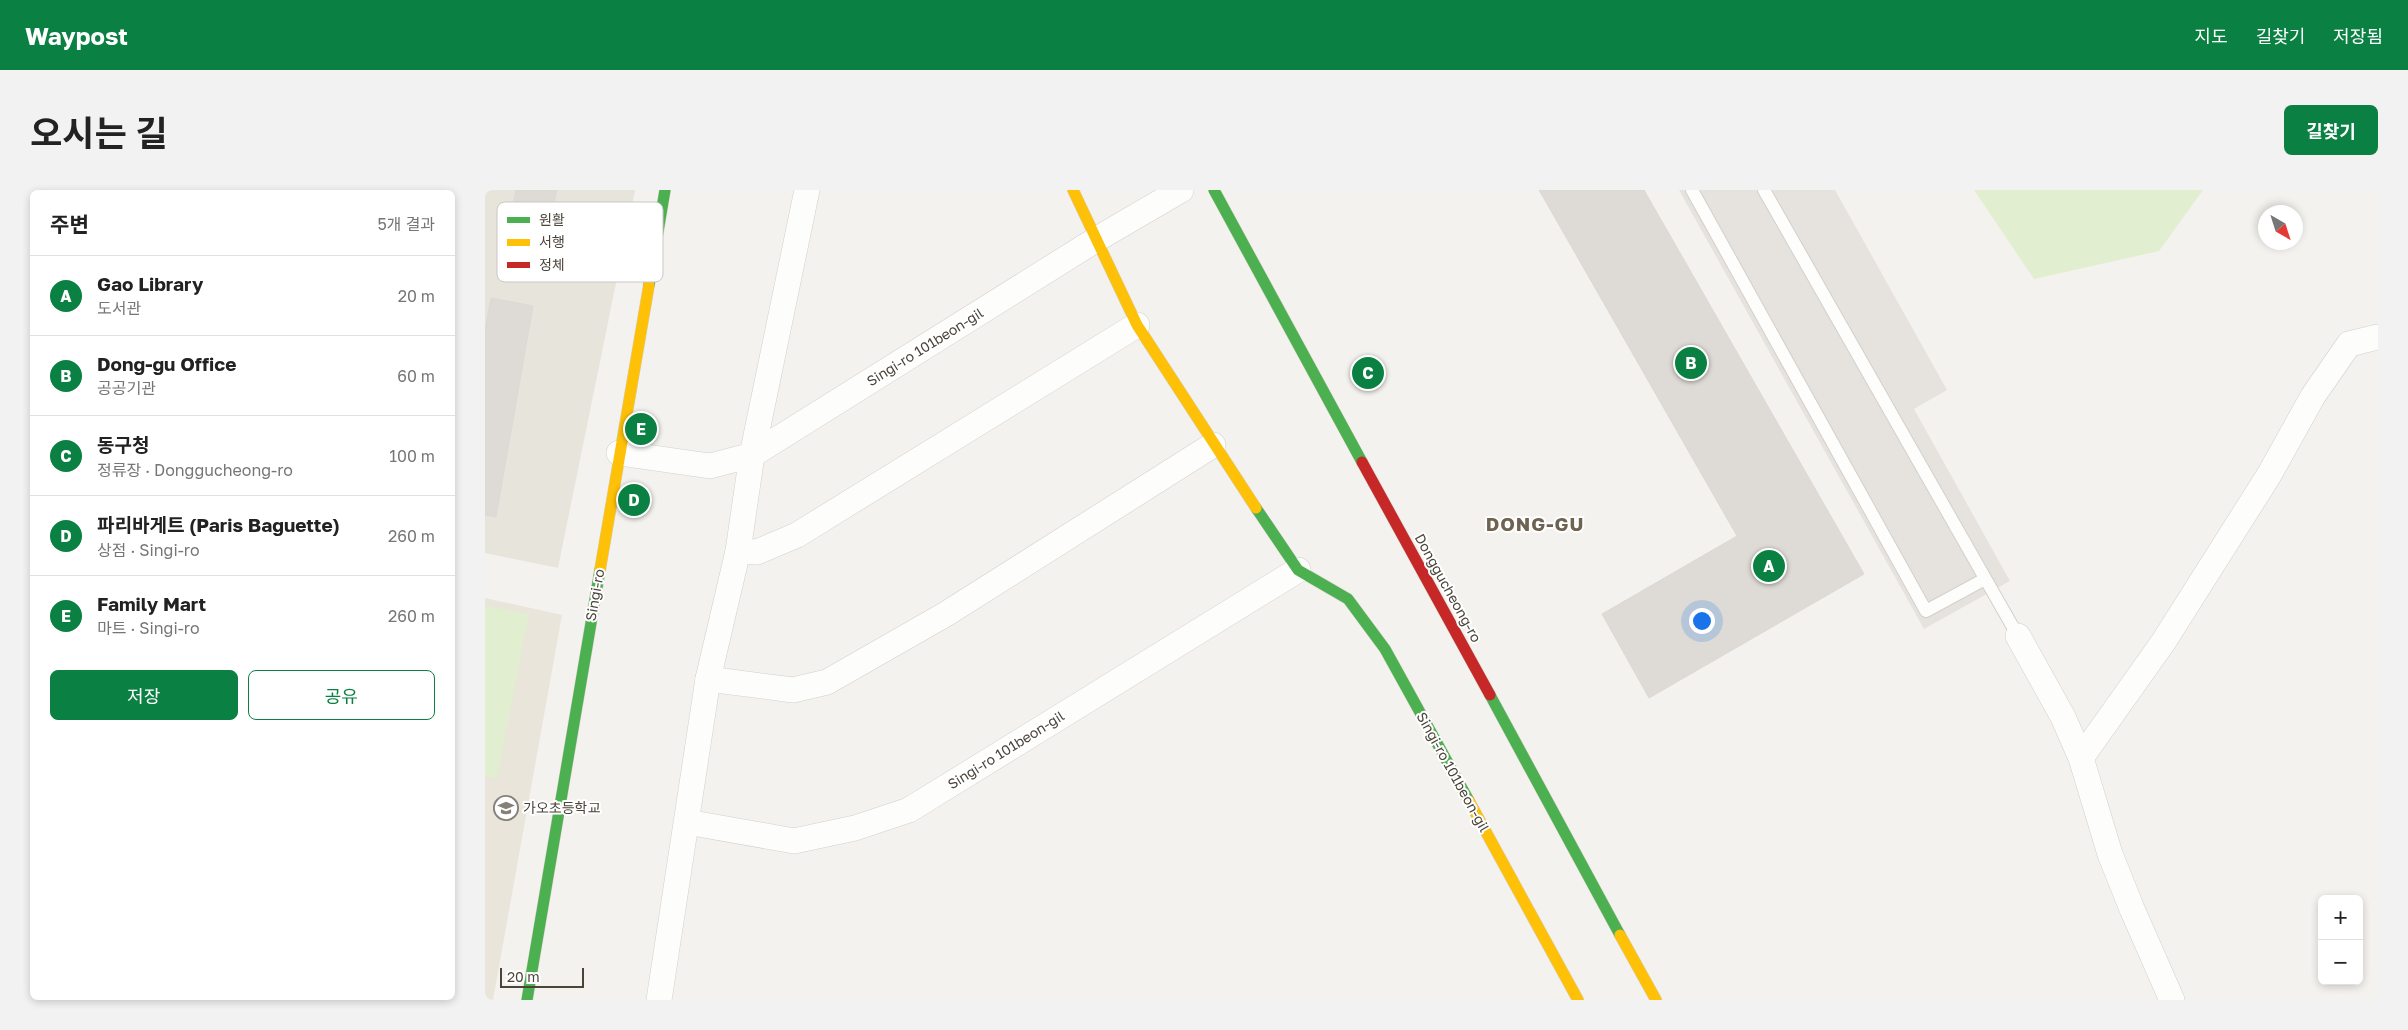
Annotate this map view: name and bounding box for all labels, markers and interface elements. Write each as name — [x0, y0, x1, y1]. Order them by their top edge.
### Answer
text: Waypost — [25, 21, 128, 50]
text: 지도 — [2195, 25, 2228, 47]
text: 길찾기 — [2256, 25, 2305, 47]
text: 저장됨 — [2333, 25, 2383, 47]
button: 길찾기 — [2284, 105, 2378, 155]
text: 오시는 길 — [30, 112, 168, 154]
legend — [497, 202, 663, 282]
north arrow — [2258, 205, 2303, 250]
text: 주변 — [50, 211, 89, 237]
text: 원활 — [539, 211, 565, 228]
text: 5개 결과 — [378, 214, 435, 234]
text: 서행 — [539, 233, 565, 250]
text: 정체 — [539, 256, 565, 273]
text: Gao Library — [97, 272, 203, 295]
text: A — [60, 286, 72, 306]
text: 20 m — [398, 286, 435, 306]
text: 도서관 — [97, 298, 141, 318]
street label: Singi-ro 101beon-gil — [863, 304, 986, 389]
pin: B — [1675, 344, 1707, 382]
text: Dong-gu Office — [97, 352, 236, 375]
pin: C — [1352, 354, 1384, 392]
text: B — [60, 366, 72, 386]
text: 60 m — [397, 366, 435, 386]
text: 공공기관 — [97, 378, 156, 398]
pin: E — [625, 410, 657, 448]
text: 동구청 — [97, 433, 149, 456]
text: C — [60, 446, 72, 466]
text: 100 m — [389, 446, 435, 466]
text: 정류장 · Donggucheong-ro — [97, 460, 293, 480]
pin: D — [618, 481, 650, 519]
district label: DONG-GU — [1486, 512, 1584, 535]
text: 파리바게트 (Paris Baguette) — [97, 513, 340, 536]
text: D — [60, 526, 72, 546]
text: 260 m — [388, 526, 435, 546]
street label: Donggucheong-ro — [1412, 530, 1485, 645]
text: 상점 · Singi-ro — [97, 540, 200, 560]
pin: A — [1753, 547, 1785, 585]
street label: Singi-ro — [582, 567, 607, 622]
text: Family Mart — [97, 592, 206, 615]
text: E — [61, 606, 71, 626]
text: 260 m — [388, 606, 435, 626]
your location — [1689, 608, 1715, 634]
text: 마트 · Singi-ro — [97, 618, 200, 638]
button: 저장 — [50, 670, 238, 720]
button: 공유 — [248, 670, 435, 720]
street label: Singi-ro 101beon-gil — [944, 707, 1067, 792]
street label: Singi-ro 101beon-gil — [1413, 709, 1493, 835]
school or university icon: 가오초등학교 — [493, 795, 519, 821]
place label: 가오초등학교 — [523, 799, 600, 816]
map controls — [2318, 895, 2363, 985]
button: + — [2318, 895, 2363, 940]
button: − — [2318, 940, 2363, 985]
scale bar — [500, 965, 584, 988]
text: 20 m — [507, 968, 540, 985]

